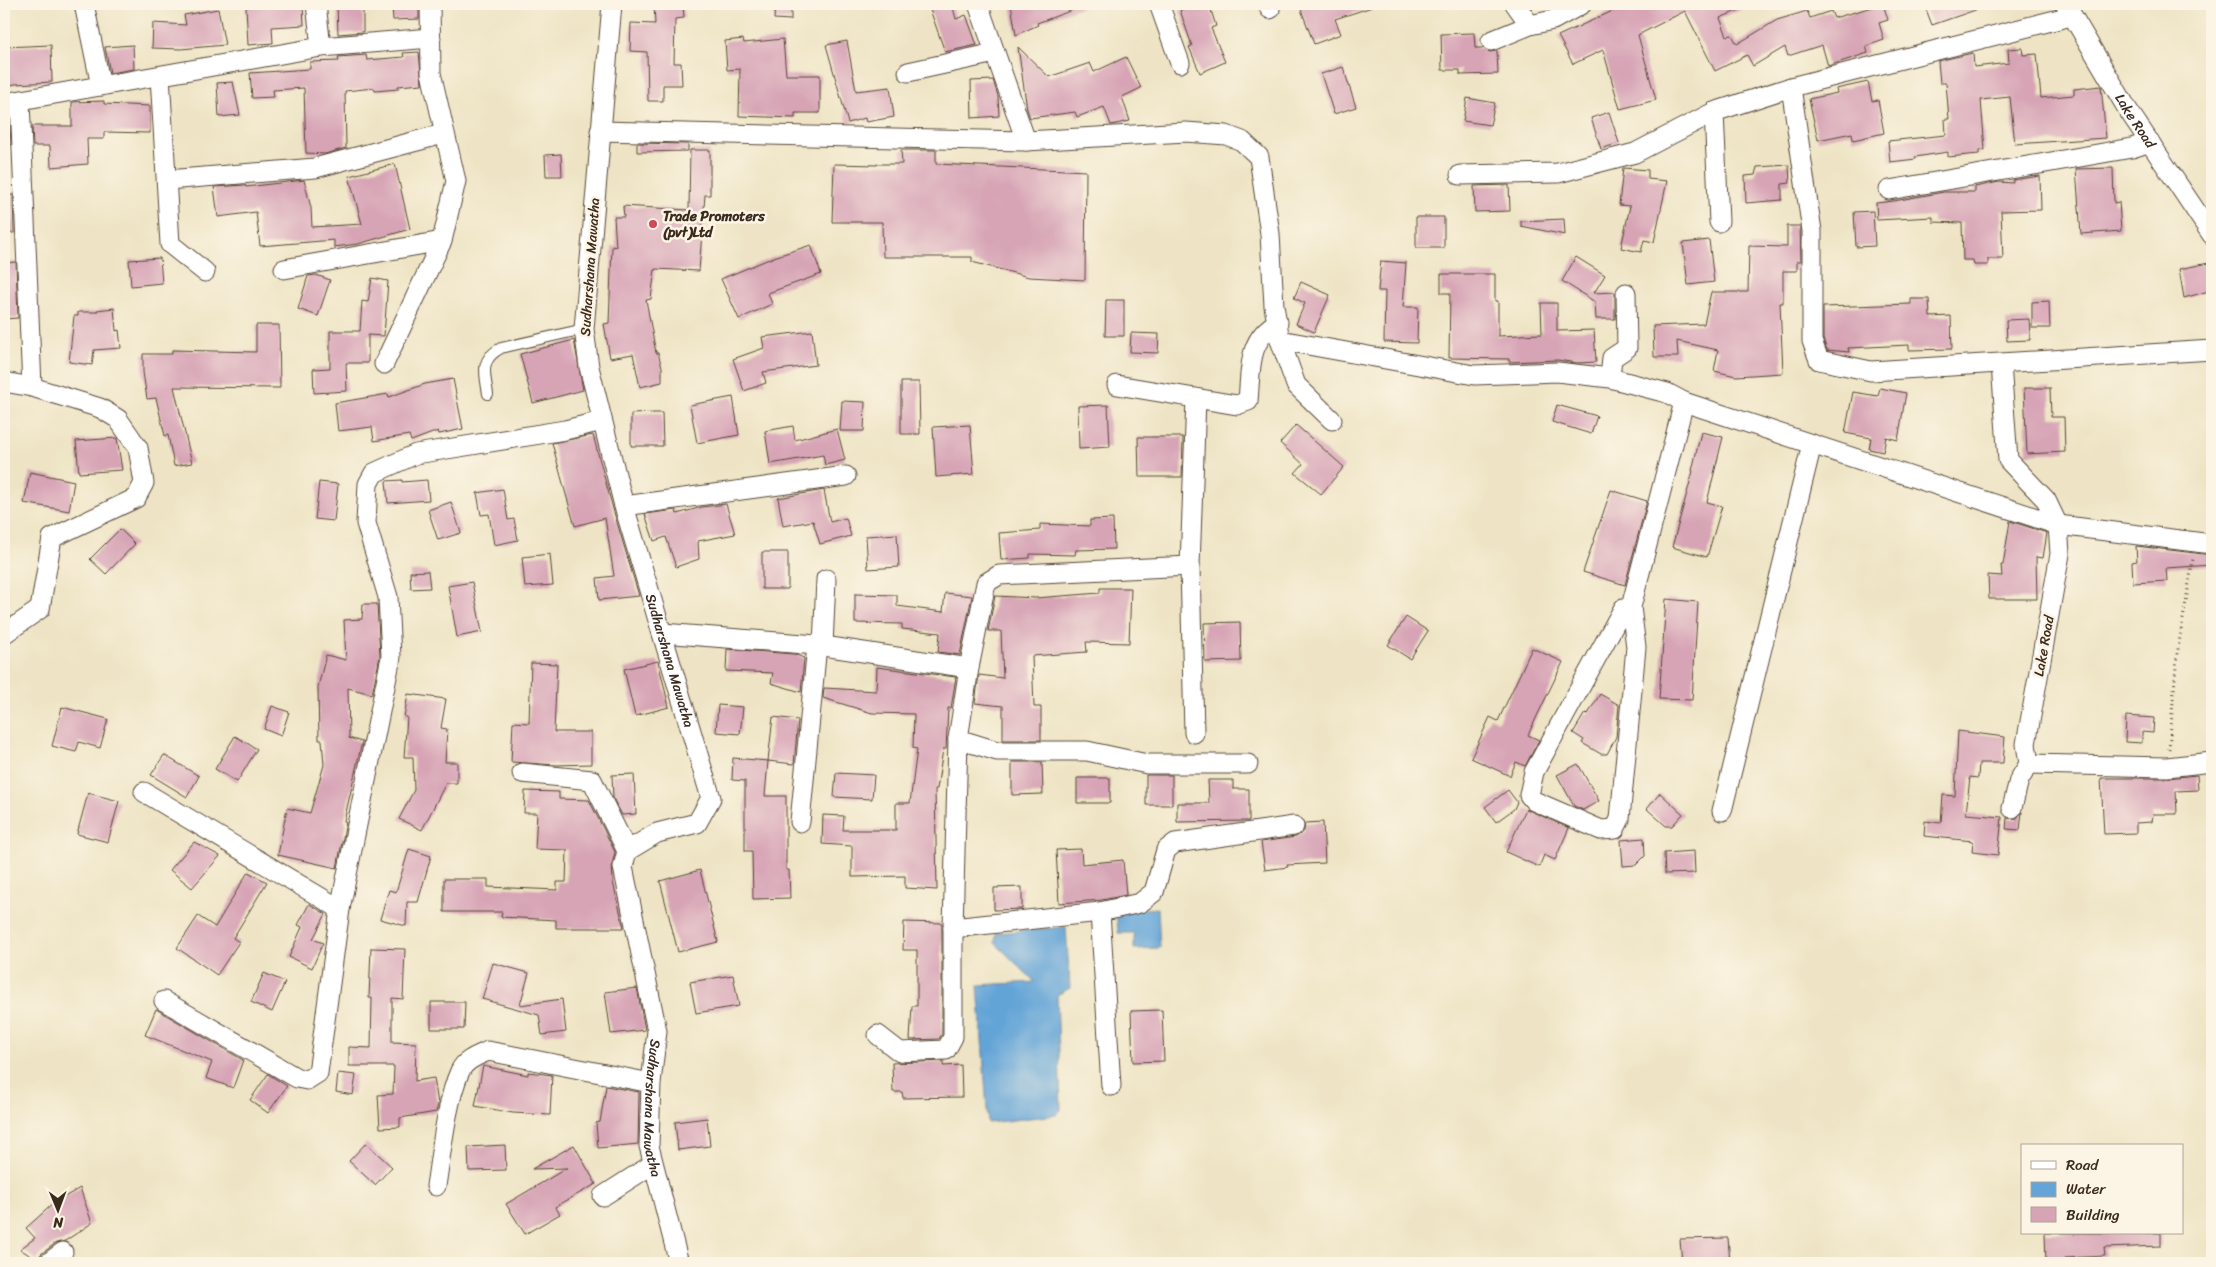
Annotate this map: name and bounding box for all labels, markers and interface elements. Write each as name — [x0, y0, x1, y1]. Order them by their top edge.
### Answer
street label: Lake Road — [2108, 88, 2164, 155]
street label: Sudharshana Mawatha — [573, 197, 607, 337]
place label: Trade Promoters (pvt)Ltd — [663, 204, 765, 245]
marker: Trade Promoters (pvt)Ltd — [647, 218, 659, 230]
street label: Sudharshana Mawatha — [638, 590, 702, 730]
street label: Lake Road — [2026, 612, 2062, 679]
street label: Sudharshana Mawatha — [636, 1038, 669, 1180]
legend — [2021, 1144, 2184, 1234]
text: Road — [2066, 1152, 2099, 1178]
text: Water — [2066, 1176, 2106, 1202]
north arrow — [32, 1184, 82, 1234]
text: Building — [2066, 1202, 2120, 1228]
text: N — [53, 1210, 64, 1235]

